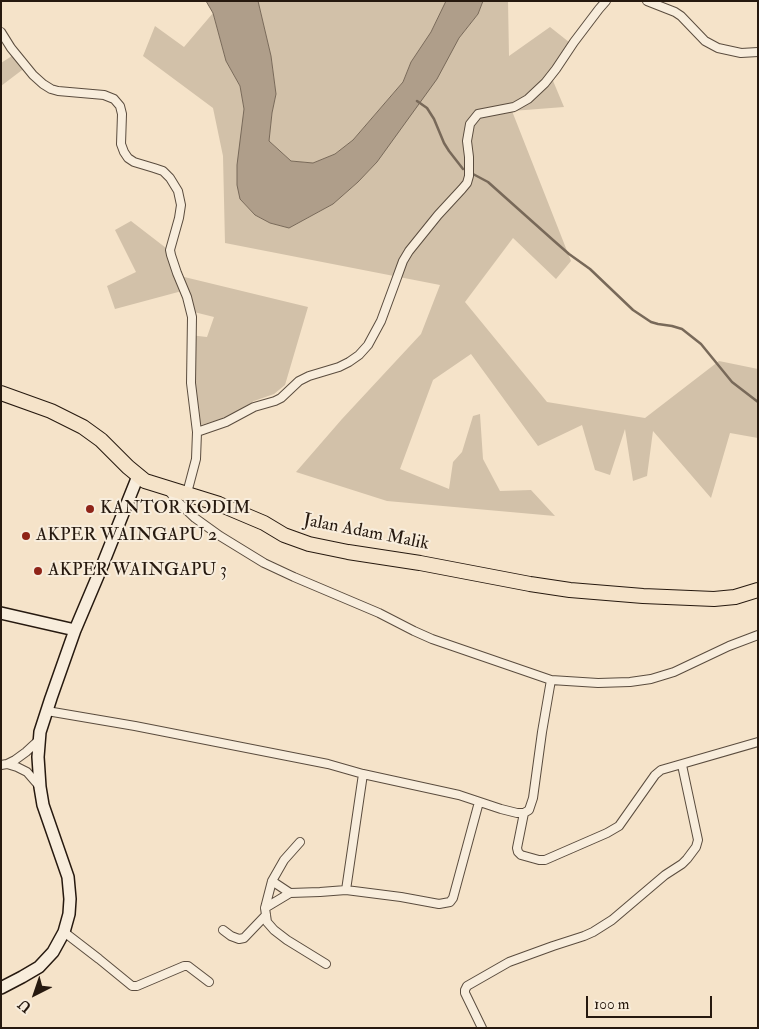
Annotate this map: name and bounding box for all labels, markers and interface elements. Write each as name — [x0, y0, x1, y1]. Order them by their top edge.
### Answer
place label: KANTOR KODIM — [100, 498, 250, 520]
marker: KANTOR KODIM — [84, 503, 96, 515]
street label: Jalan Adam Malik — [301, 510, 431, 556]
place label: AKPER WAINGAPU 2 — [36, 525, 217, 547]
marker: AKPER WAINGAPU 2 — [20, 530, 32, 542]
place label: AKPER WAINGAPU 3 — [48, 560, 227, 582]
marker: AKPER WAINGAPU 3 — [32, 565, 44, 577]
north arrow — [10, 969, 60, 1019]
scale bar — [589, 986, 715, 1018]
text: U — [15, 995, 35, 1016]
text: 100 m — [594, 995, 629, 1014]

